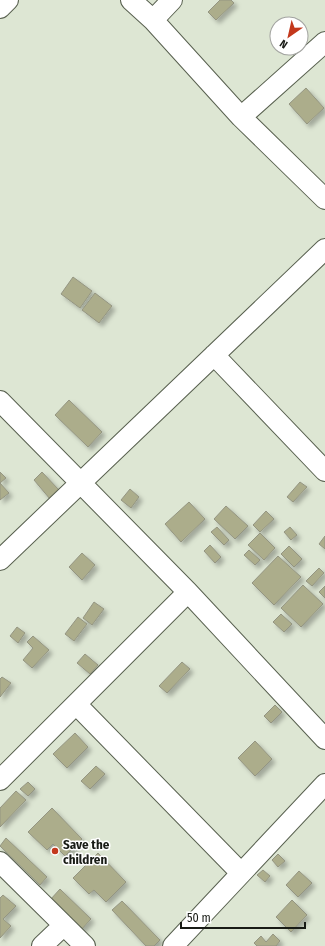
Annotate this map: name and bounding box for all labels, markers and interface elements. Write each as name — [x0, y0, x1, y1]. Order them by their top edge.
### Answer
north arrow — [269, 16, 309, 56]
text: N — [277, 37, 290, 51]
place label: Save the children — [63, 837, 110, 867]
marker: Save the children — [50, 846, 60, 856]
scale bar — [181, 904, 305, 930]
text: 50 m — [187, 911, 211, 925]

